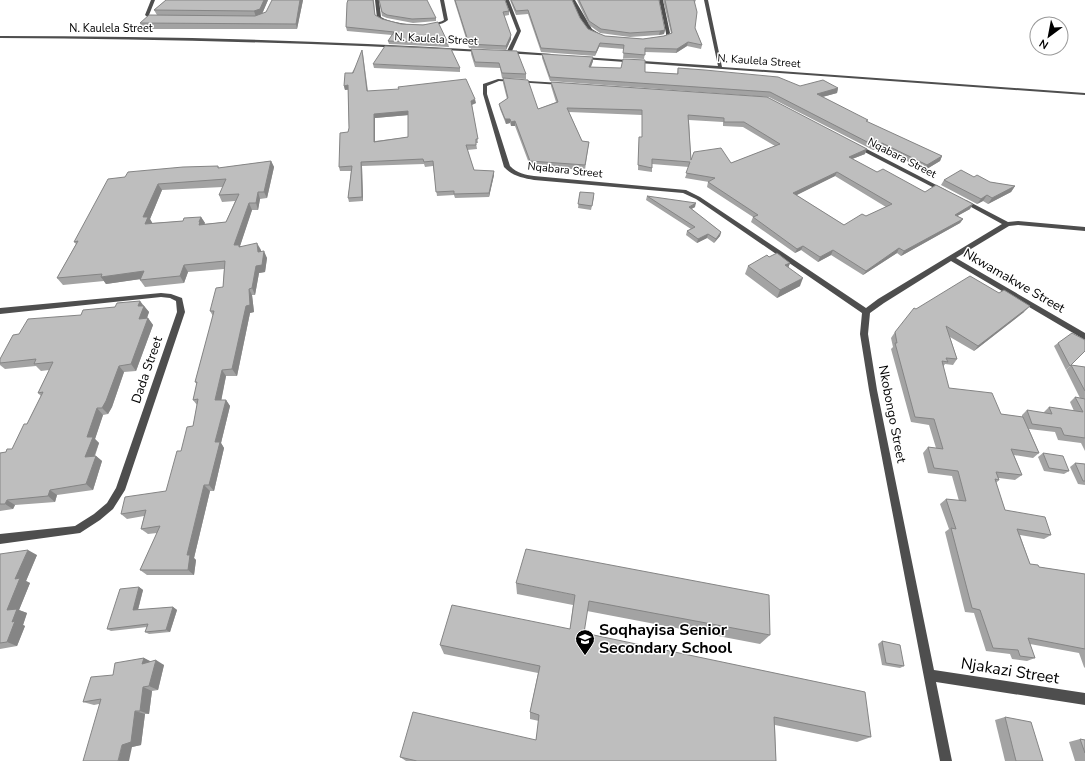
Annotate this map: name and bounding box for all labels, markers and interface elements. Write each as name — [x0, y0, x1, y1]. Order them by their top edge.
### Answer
north arrow — [1029, 16, 1069, 56]
street label: N. Kaulela Street — [69, 21, 153, 36]
street label: N. Kaulela Street — [394, 29, 478, 49]
text: N — [1036, 36, 1051, 53]
street label: N. Kaulela Street — [717, 51, 801, 71]
street label: Nqabara Street — [865, 134, 939, 182]
street label: Nqabara Street — [527, 159, 603, 181]
street label: Nkwamakwe Street — [960, 245, 1068, 318]
street label: Dada Street — [127, 334, 167, 406]
street label: Nkobongo Street — [874, 364, 910, 465]
place label: Soqhayisa Senior Secondary School — [599, 619, 732, 659]
school or university icon: Soqhayisa Senior Secondary School — [574, 628, 596, 656]
street label: Njakazi Street — [959, 652, 1061, 690]

